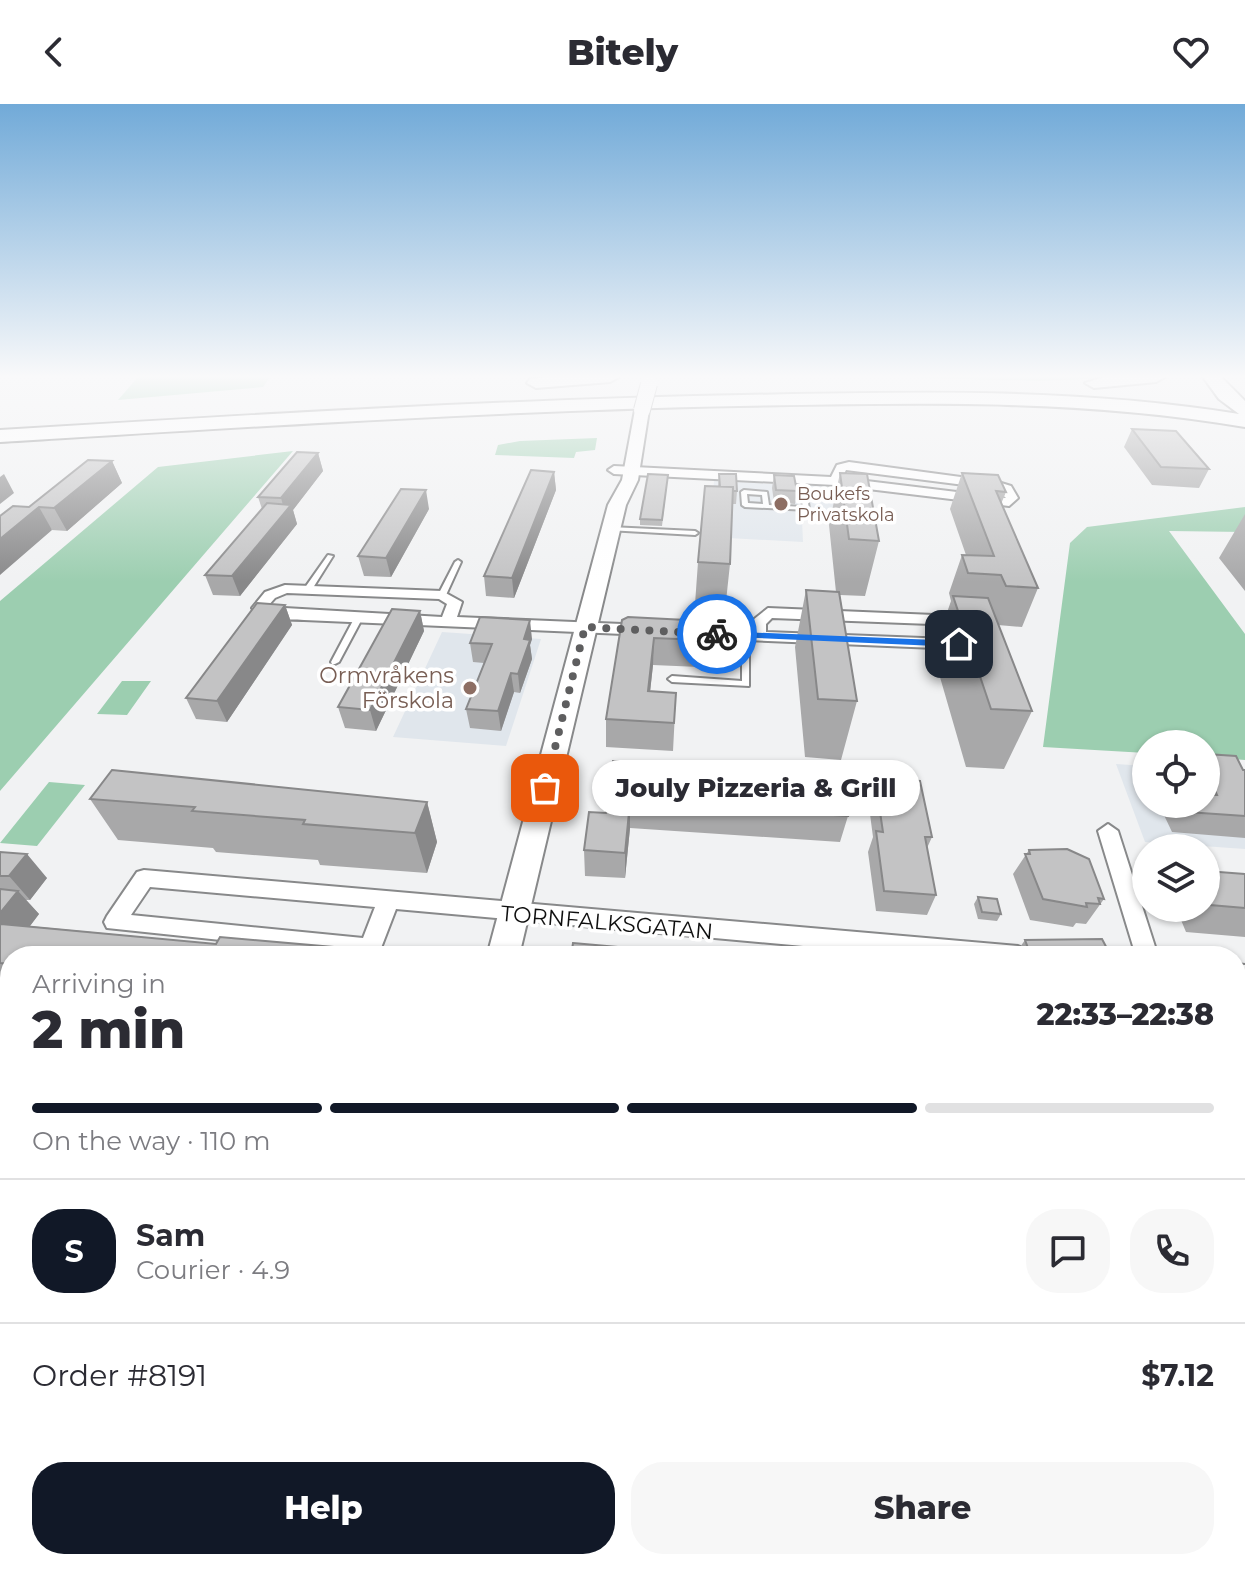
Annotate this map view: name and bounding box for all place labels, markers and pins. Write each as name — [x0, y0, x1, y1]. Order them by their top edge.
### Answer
place label: Boukefs Privatskola — [797, 483, 895, 526]
marker: Boukefs Privatskola — [772, 495, 790, 513]
pin — [925, 610, 993, 678]
place label: Ormvråkens Förskola — [319, 662, 454, 714]
marker: Ormvråkens Förskola — [461, 679, 479, 697]
pin — [511, 754, 579, 822]
callout: Jouly Pizzeria & Grill — [593, 760, 921, 816]

